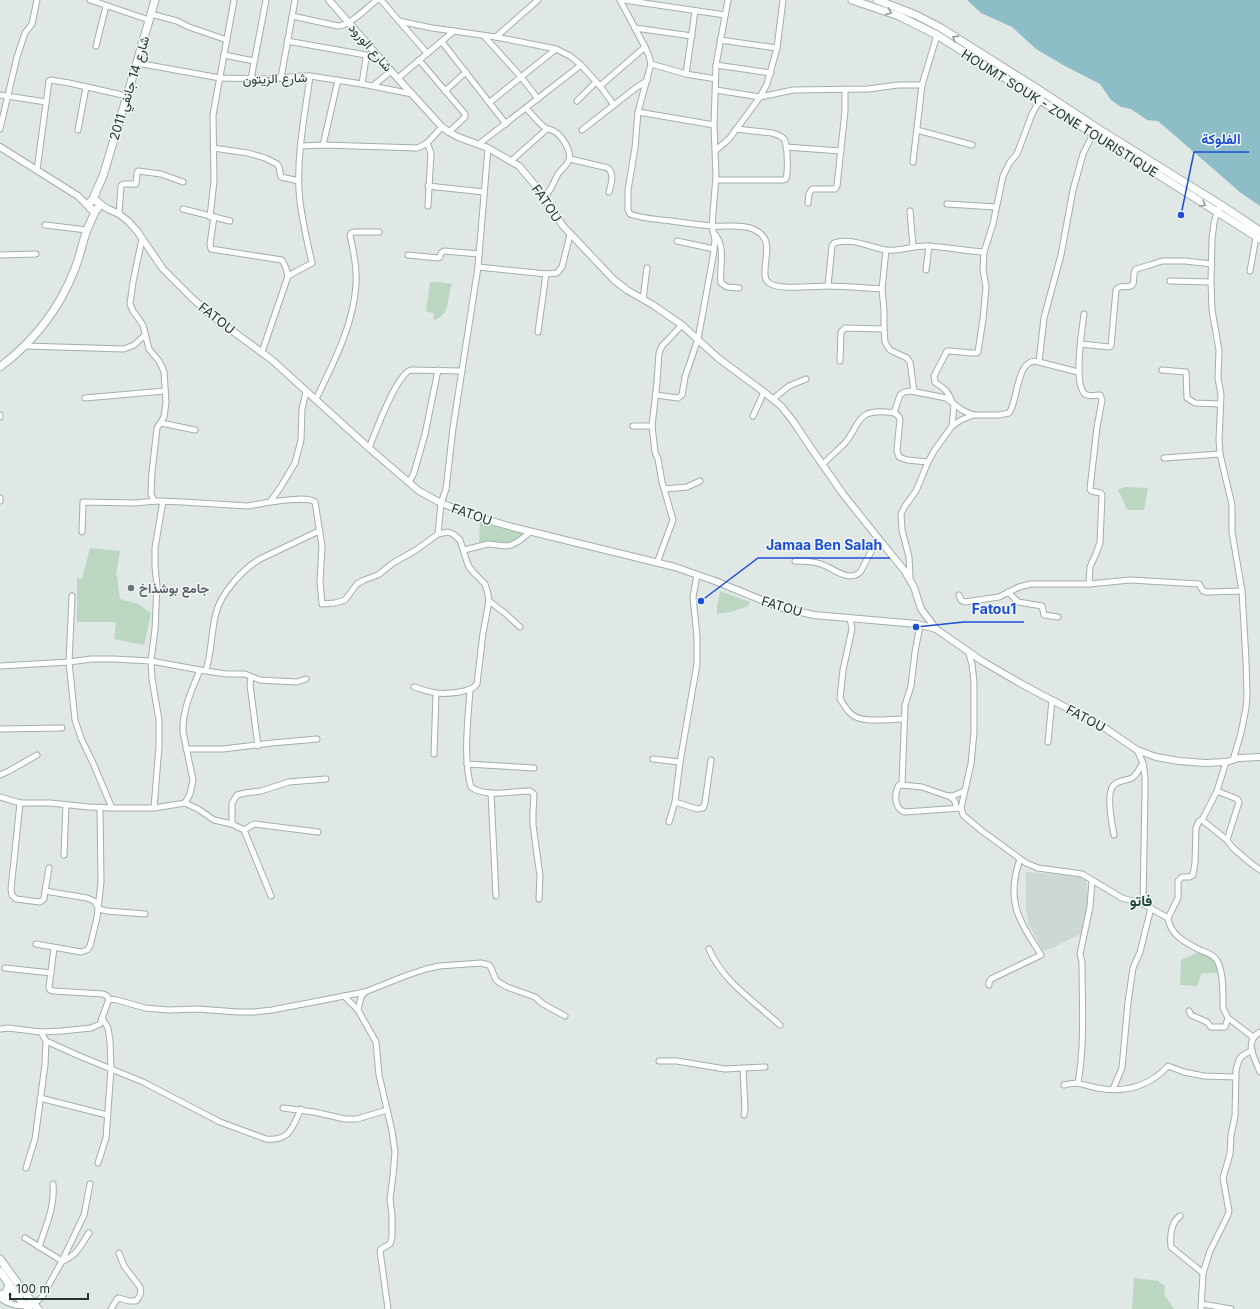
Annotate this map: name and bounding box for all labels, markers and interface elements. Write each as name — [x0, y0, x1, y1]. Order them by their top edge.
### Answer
one-way arrow — [886, 8, 893, 16]
street label: شارع الورود — [344, 20, 396, 76]
street label: شارع 14 جانفي 2011 — [106, 34, 155, 143]
one-way arrow — [952, 35, 959, 42]
street label: HOUMT SOUK - ZONE TOURISTIQUE — [959, 46, 1161, 180]
street label: شارع الزيتون — [242, 69, 308, 89]
callout: الفلوكة — [1194, 126, 1249, 152]
text: الفلوكة — [1201, 130, 1241, 148]
street label: FATOU — [529, 181, 565, 225]
one-way arrow — [1199, 199, 1206, 206]
street label: FATOU — [196, 299, 238, 337]
street label: FATOU — [450, 500, 494, 528]
callout: Jamaa Ben Salah — [758, 532, 890, 558]
text: Jamaa Ben Salah — [766, 536, 882, 553]
place label: جامع بوشذاخ — [139, 580, 209, 598]
marker: جامع بوشذاخ — [126, 583, 136, 593]
street label: FATOU — [760, 593, 804, 619]
callout: Fatou1 — [964, 596, 1024, 622]
text: Fatou1 — [972, 600, 1016, 617]
street label: FATOU — [1064, 701, 1108, 735]
district label: فاتو — [1130, 891, 1152, 910]
scale bar — [10, 1275, 88, 1301]
text: 100 m — [16, 1281, 50, 1296]

